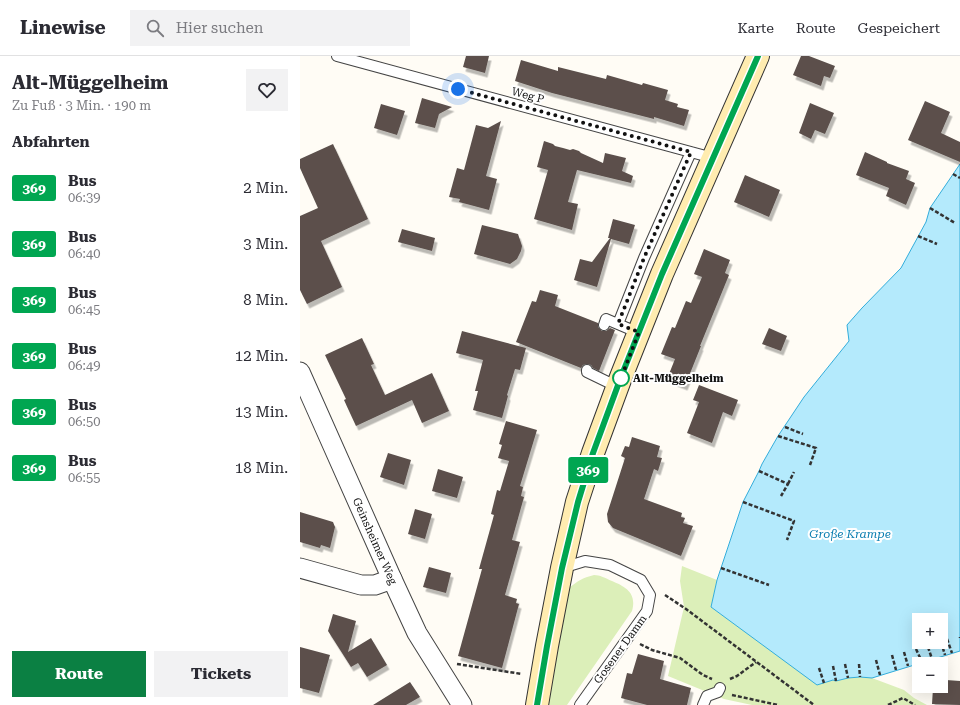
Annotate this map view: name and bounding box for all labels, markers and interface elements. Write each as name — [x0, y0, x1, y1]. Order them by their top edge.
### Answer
search box — [130, 10, 410, 46]
text: Linewise — [20, 16, 106, 39]
icon: search — [144, 17, 166, 39]
text: Hier suchen — [176, 19, 264, 37]
text: Karte — [738, 20, 774, 36]
text: Route — [796, 20, 836, 36]
text: Gespeichert — [858, 20, 940, 36]
button: heart — [246, 69, 288, 111]
text: Alt-Müggelheim — [12, 71, 168, 94]
your location — [448, 79, 468, 99]
street label: Weg P — [510, 85, 545, 106]
text: Zu Fuß · 3 Min. · 190 m — [12, 98, 151, 113]
text: Abfahrten — [12, 133, 90, 151]
text: Bus — [68, 172, 96, 190]
text: 2 Min. — [243, 179, 288, 197]
text: 369 — [22, 180, 46, 196]
text: 06:39 — [68, 190, 100, 205]
text: Bus — [68, 228, 96, 246]
text: 3 Min. — [243, 235, 288, 253]
text: 369 — [22, 236, 46, 252]
text: 06:40 — [68, 246, 100, 261]
text: Bus — [68, 284, 96, 302]
text: 8 Min. — [243, 291, 288, 309]
text: 369 — [22, 292, 46, 308]
text: 06:45 — [68, 302, 100, 317]
text: Bus — [68, 340, 96, 358]
text: 12 Min. — [235, 347, 288, 365]
text: 369 — [22, 348, 46, 364]
text: 06:49 — [68, 358, 100, 373]
marker: Alt-Müggelheim — [612, 369, 630, 387]
place label: Alt-Müggelheim — [633, 372, 724, 385]
text: Bus — [68, 396, 96, 414]
text: 13 Min. — [235, 403, 288, 421]
text: 369 — [22, 404, 46, 420]
text: 06:50 — [68, 414, 100, 429]
text: Bus — [68, 452, 96, 470]
line badge: 369 — [565, 457, 611, 483]
text: 18 Min. — [235, 459, 288, 477]
text: 369 — [22, 460, 46, 476]
text: 369 — [576, 462, 600, 478]
text: 06:55 — [68, 470, 100, 485]
street label: Geinsheimer Weg — [350, 496, 400, 587]
water label: Große Krampe — [809, 527, 891, 541]
street label: Gosener Damm — [591, 612, 650, 686]
map controls — [912, 613, 948, 693]
button: + — [912, 613, 948, 649]
button: Route — [12, 651, 146, 697]
button: Tickets — [154, 651, 288, 697]
button: − — [912, 657, 948, 693]

